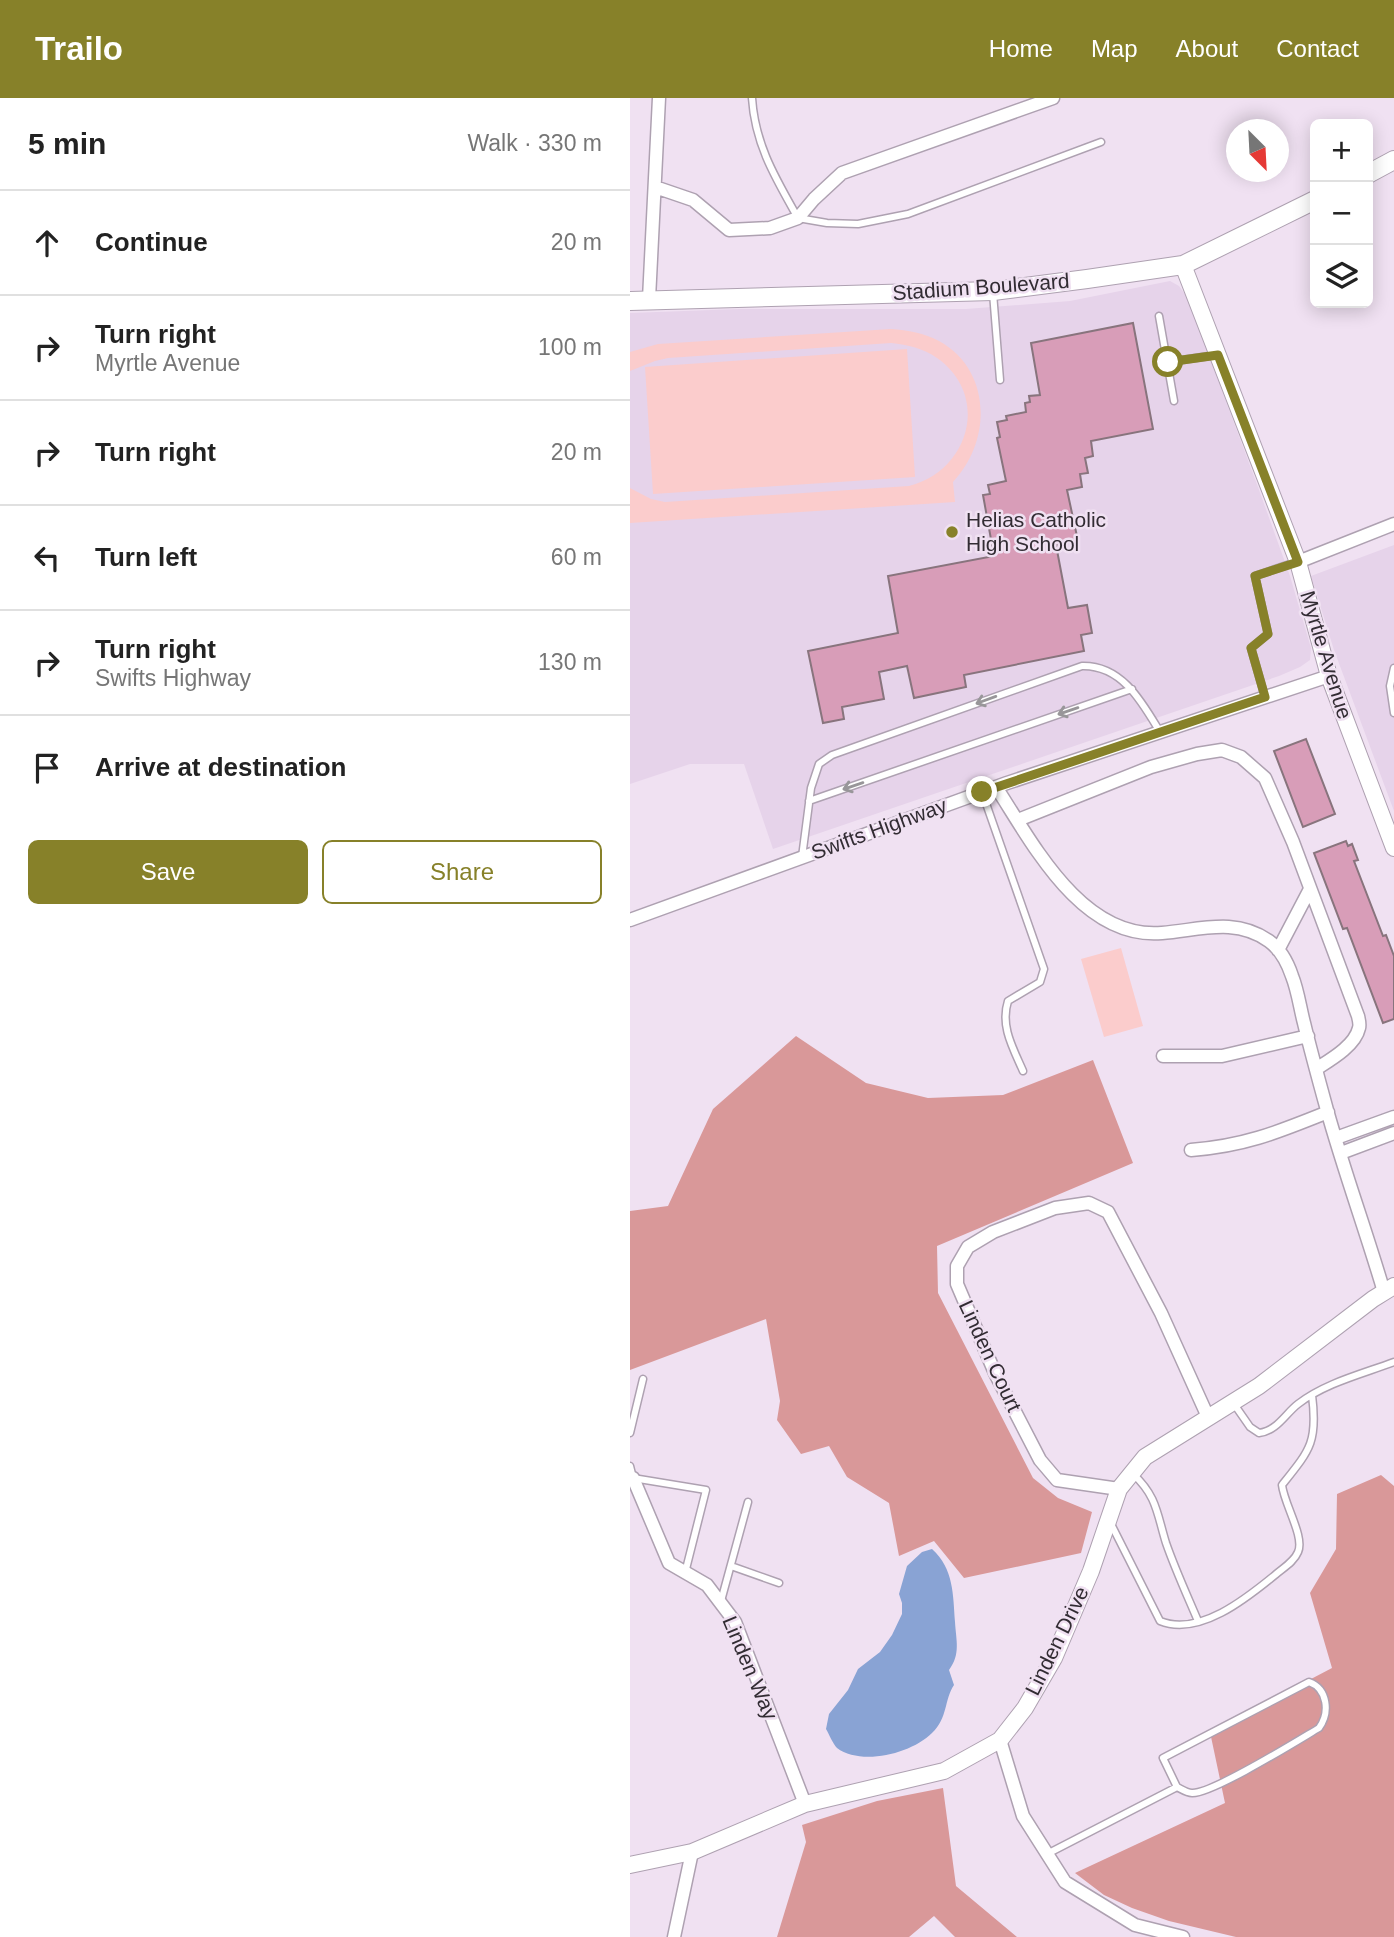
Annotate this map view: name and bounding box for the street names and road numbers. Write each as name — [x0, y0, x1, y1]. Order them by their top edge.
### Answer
street label: Stadium Boulevard — [892, 269, 1070, 304]
street label: Myrtle Avenue — [1296, 588, 1357, 722]
street label: Swifts Highway — [808, 793, 950, 864]
street label: Linden Court — [955, 1296, 1026, 1415]
street label: Linden Drive — [1020, 1583, 1093, 1699]
street label: Linden Way — [718, 1613, 783, 1723]

